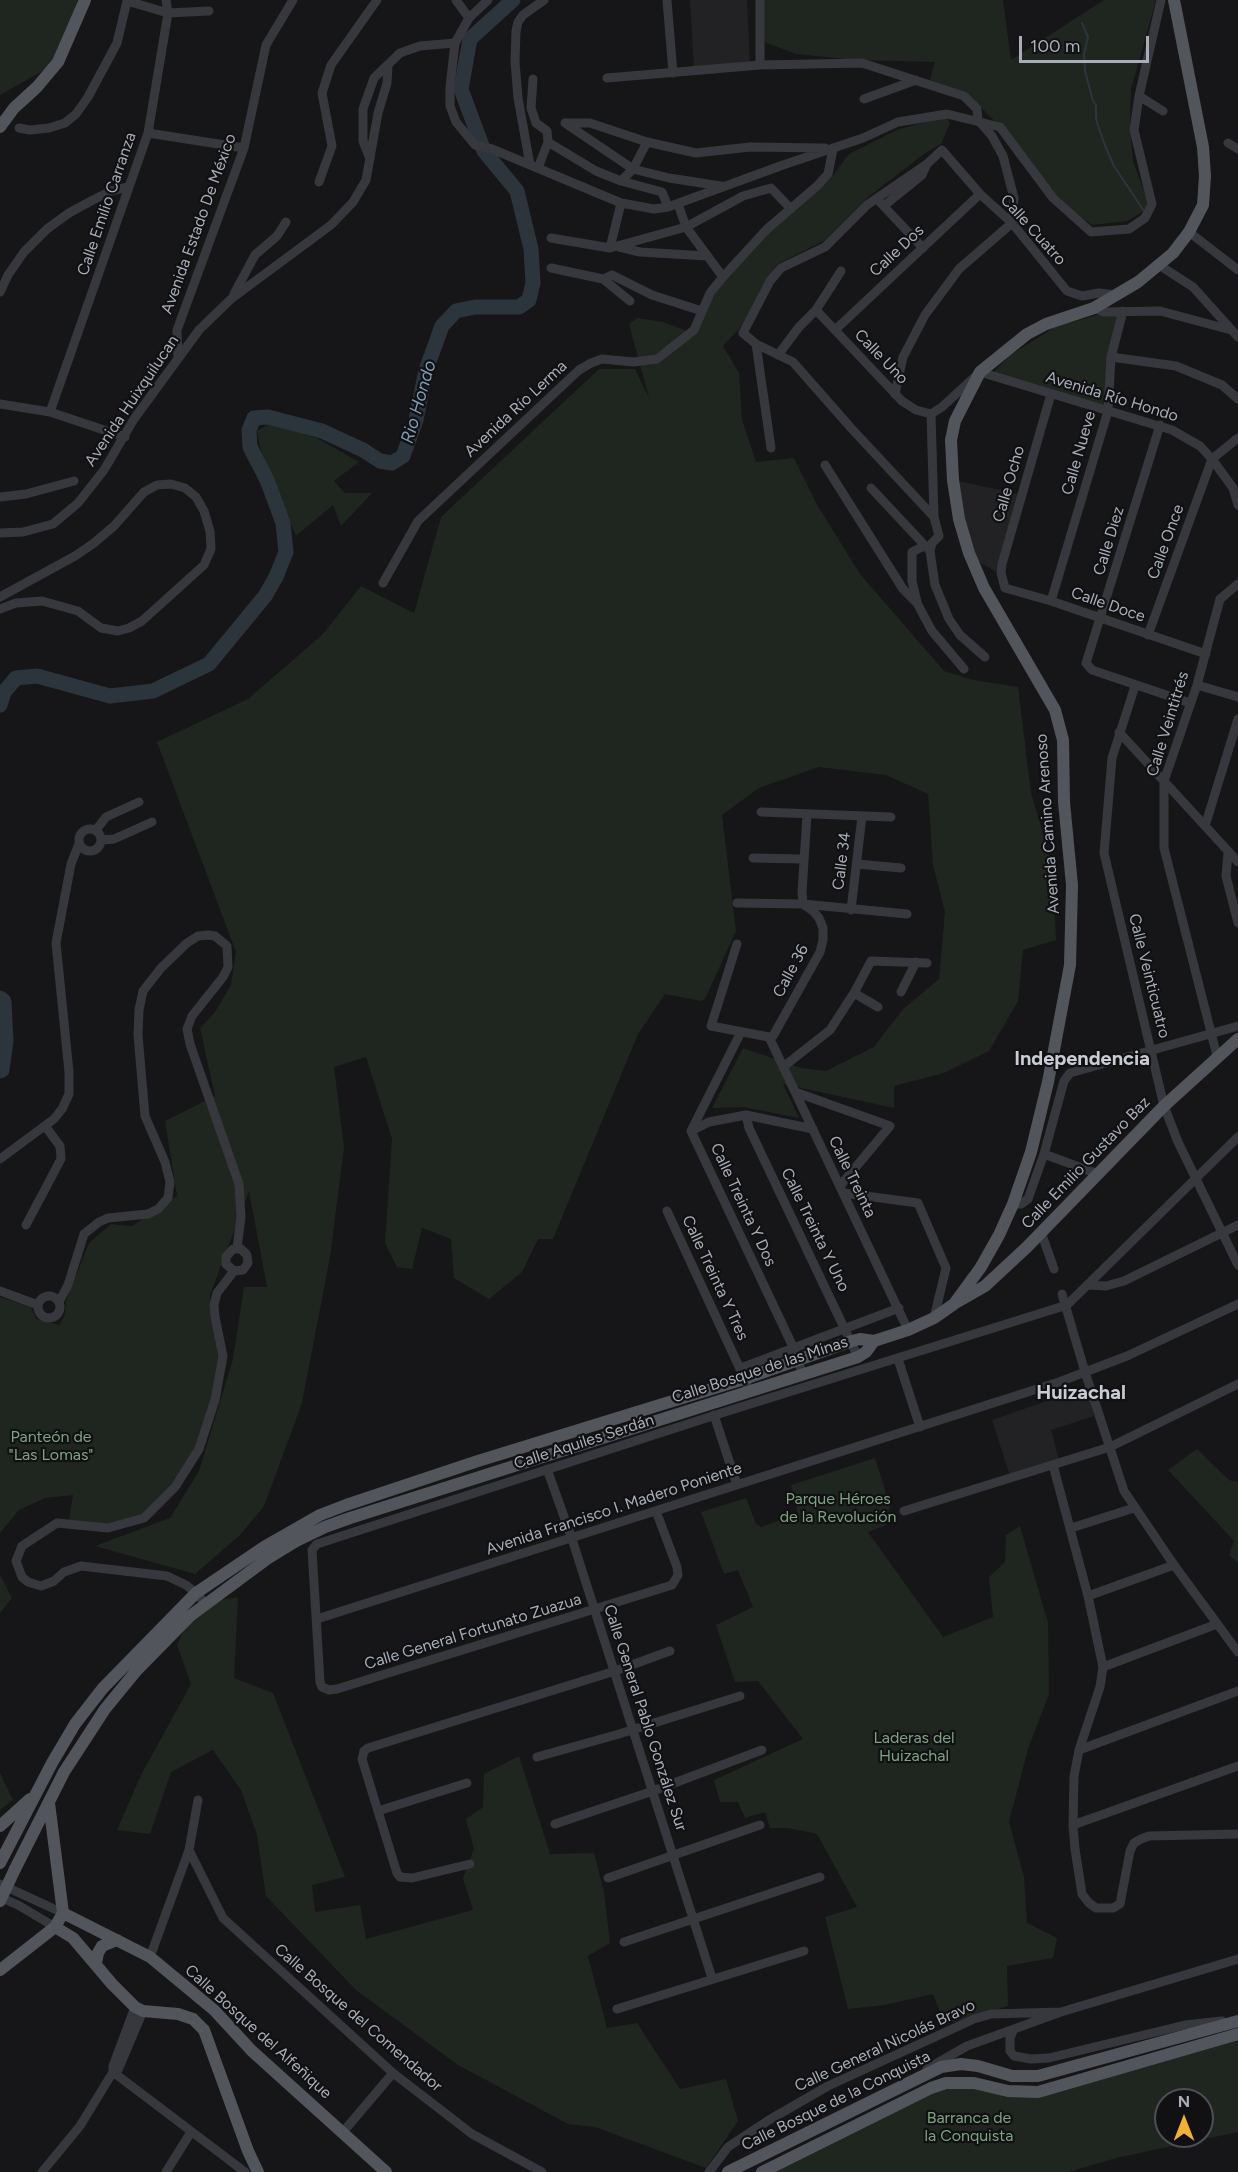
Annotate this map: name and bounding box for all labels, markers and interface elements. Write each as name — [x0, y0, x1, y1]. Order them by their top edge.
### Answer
scale bar — [1022, 24, 1152, 62]
text: 100 m — [1030, 35, 1080, 57]
street label: Calle Emilio Carranza — [73, 130, 141, 278]
street label: Avenida Estado De México — [157, 131, 241, 317]
street label: Calle Cuatro — [996, 191, 1070, 269]
street label: Calle Dos — [866, 221, 928, 281]
street label: Calle Uno — [850, 326, 912, 388]
street label: Avenida Huixquilucan — [81, 332, 183, 470]
street label: Avenida Río Lerma — [461, 357, 571, 461]
water label: Rio Hondo — [397, 358, 441, 446]
street label: Avenida Río Hondo — [1043, 368, 1181, 426]
street label: Calle Nueve — [1058, 409, 1100, 497]
street label: Calle Ocho — [989, 444, 1029, 524]
street label: Calle Once — [1144, 502, 1188, 582]
street label: Calle Diez — [1089, 504, 1129, 578]
street label: Calle Doce — [1068, 583, 1148, 627]
street label: Calle Veintitrés — [1143, 669, 1193, 779]
street label: Avenida Camino Arenoso — [1032, 733, 1064, 915]
street label: Calle 34 — [829, 831, 855, 891]
street label: Calle Veinticuatro — [1124, 912, 1174, 1040]
street label: Calle 36 — [769, 941, 813, 1001]
district label: Independencia — [1014, 1047, 1150, 1071]
street label: Calle Emilio Gustavo Baz — [1018, 1093, 1154, 1233]
street label: Calle Treinta — [824, 1133, 880, 1221]
street label: Calle Treinta Y Dos — [706, 1140, 780, 1270]
street label: Calle Treinta Y Uno — [777, 1165, 853, 1295]
street label: Calle Treinta Y Tres — [678, 1212, 752, 1344]
street label: Calle Bosque de las Minas — [670, 1332, 850, 1408]
district label: Huizachal — [1036, 1381, 1126, 1405]
street label: Calle Aquiles Serdán — [512, 1410, 656, 1474]
park label: Panteón de "Las Lomas" — [9, 1427, 93, 1465]
street label: Avenida Francisco I. Madero Poniente — [484, 1458, 744, 1560]
park label: Parque Héroes de la Revolución — [780, 1489, 896, 1527]
street label: Calle General Fortunato Zuazua — [362, 1590, 584, 1674]
street label: Calle General Pablo González Sur — [599, 1602, 691, 1834]
park label: Laderas del Huizachal — [873, 1728, 955, 1766]
street label: Calle Bosque del Comendador — [270, 1940, 446, 2096]
street label: Calle Bosque del Alfeñique — [181, 1961, 335, 2103]
street label: Calle General Nicolás Bravo — [792, 1996, 978, 2096]
street label: Calle Bosque de la Conquista — [738, 2047, 934, 2155]
north arrow — [1154, 2088, 1214, 2148]
text: N — [1178, 2092, 1190, 2111]
park label: Barranca de la Conquista — [925, 2108, 1013, 2146]

